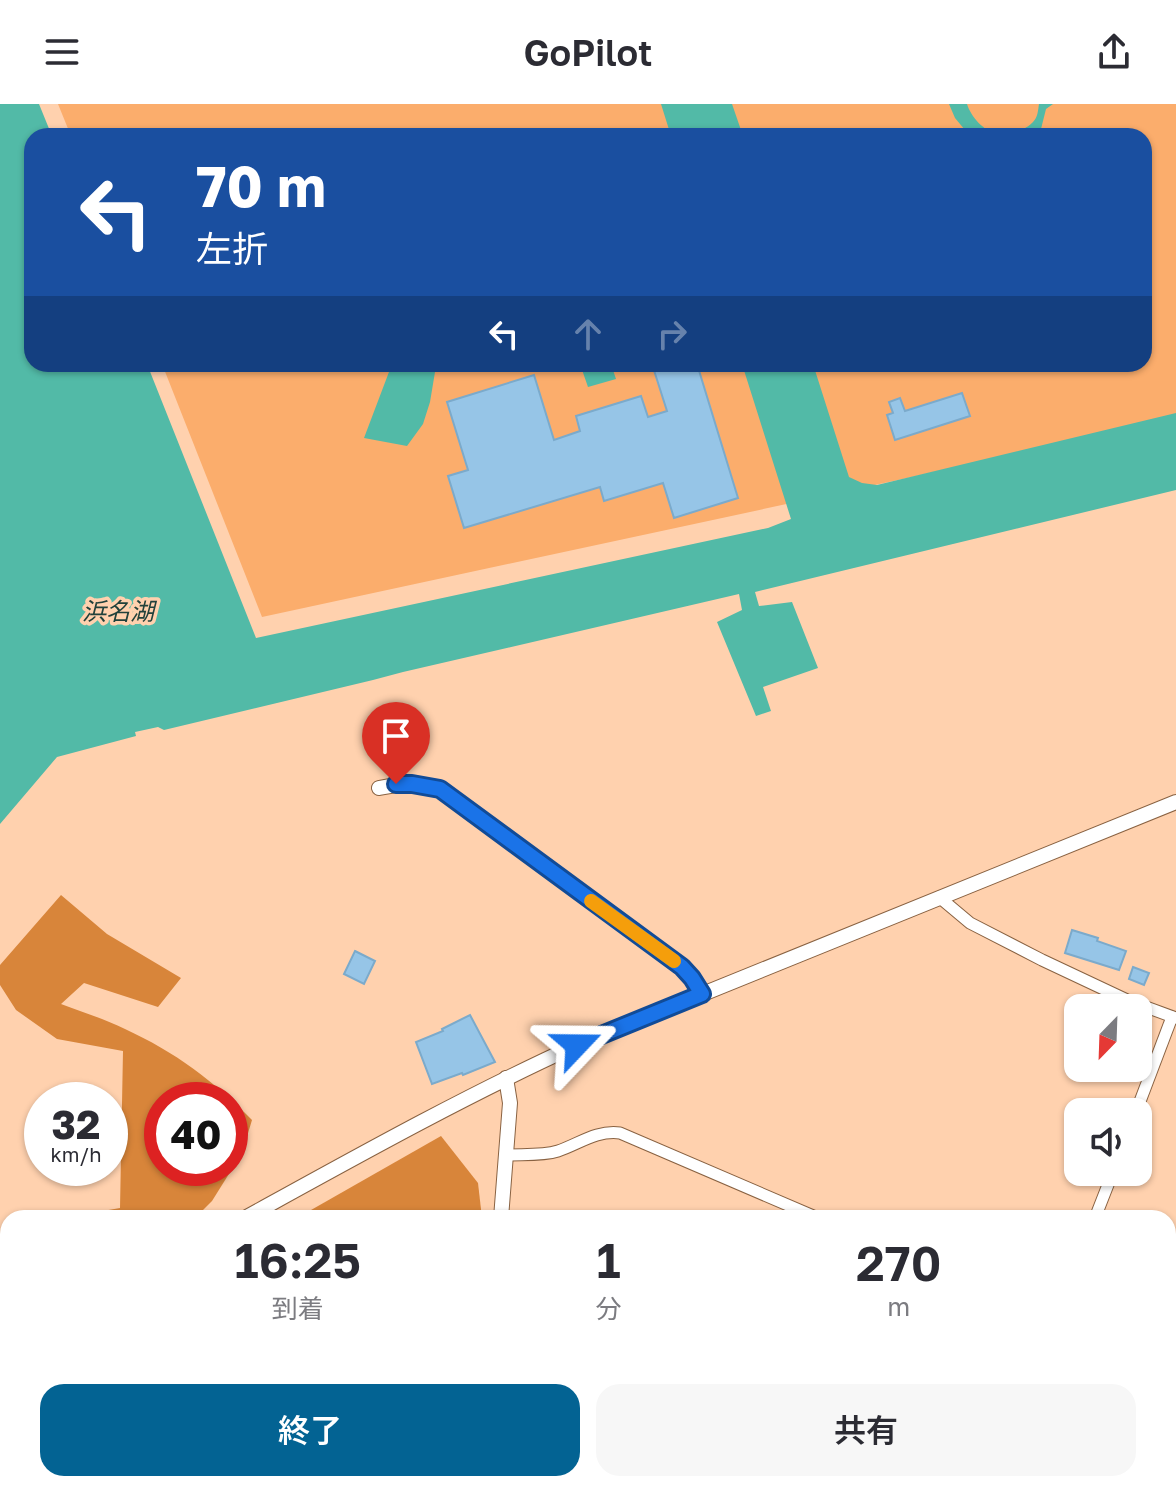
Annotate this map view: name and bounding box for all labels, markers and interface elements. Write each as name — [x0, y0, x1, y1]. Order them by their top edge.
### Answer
icon: menu — [40, 30, 84, 74]
icon: share — [1092, 30, 1136, 74]
text: GoPilot — [524, 31, 652, 74]
text: 70 m — [196, 152, 326, 219]
icon: left — [64, 160, 168, 264]
text: 左折 — [196, 227, 268, 270]
icon: left — [482, 312, 526, 356]
icon: ahead — [566, 312, 610, 356]
icon: right — [650, 312, 694, 356]
water label: 浜名湖 — [82, 596, 158, 625]
pin — [362, 702, 430, 784]
icon: arrive — [374, 714, 418, 758]
north arrow — [1064, 994, 1152, 1082]
map controls — [1064, 994, 1152, 1186]
position arrow — [535, 1003, 619, 1087]
speed limit sign: 40 — [144, 1082, 248, 1186]
button: sound — [1064, 1098, 1152, 1186]
text: 32 — [52, 1100, 100, 1148]
text: km/h — [51, 1142, 101, 1166]
text: 16:25 — [235, 1231, 361, 1289]
text: 1 — [596, 1231, 621, 1289]
text: 270 — [856, 1234, 941, 1292]
text: m — [887, 1291, 910, 1322]
text: 到着 — [272, 1293, 324, 1324]
text: 分 — [596, 1293, 622, 1324]
button: 終了 — [40, 1384, 580, 1476]
button: 共有 — [596, 1384, 1136, 1476]

